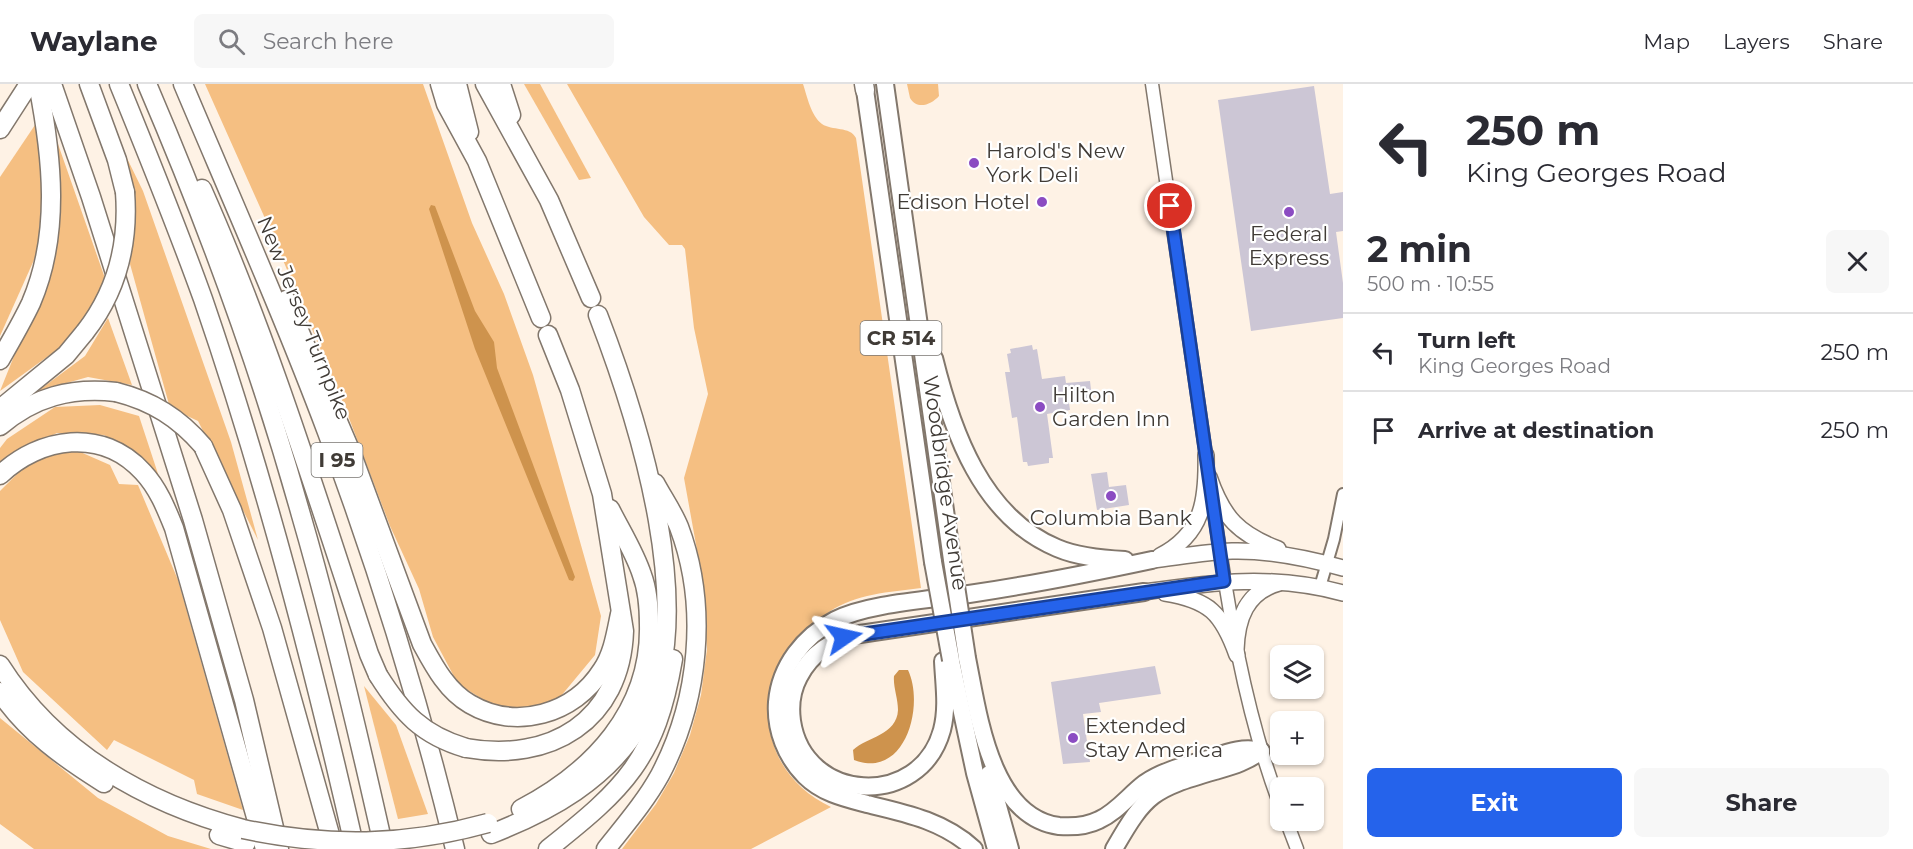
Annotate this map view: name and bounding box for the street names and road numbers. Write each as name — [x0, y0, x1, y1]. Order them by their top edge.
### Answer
street label: New Jersey Turnpike — [252, 212, 357, 423]
road number: CR 514 — [860, 321, 942, 355]
street label: Woodbridge Avenue — [918, 374, 973, 592]
road number: I 95 — [312, 443, 362, 477]

